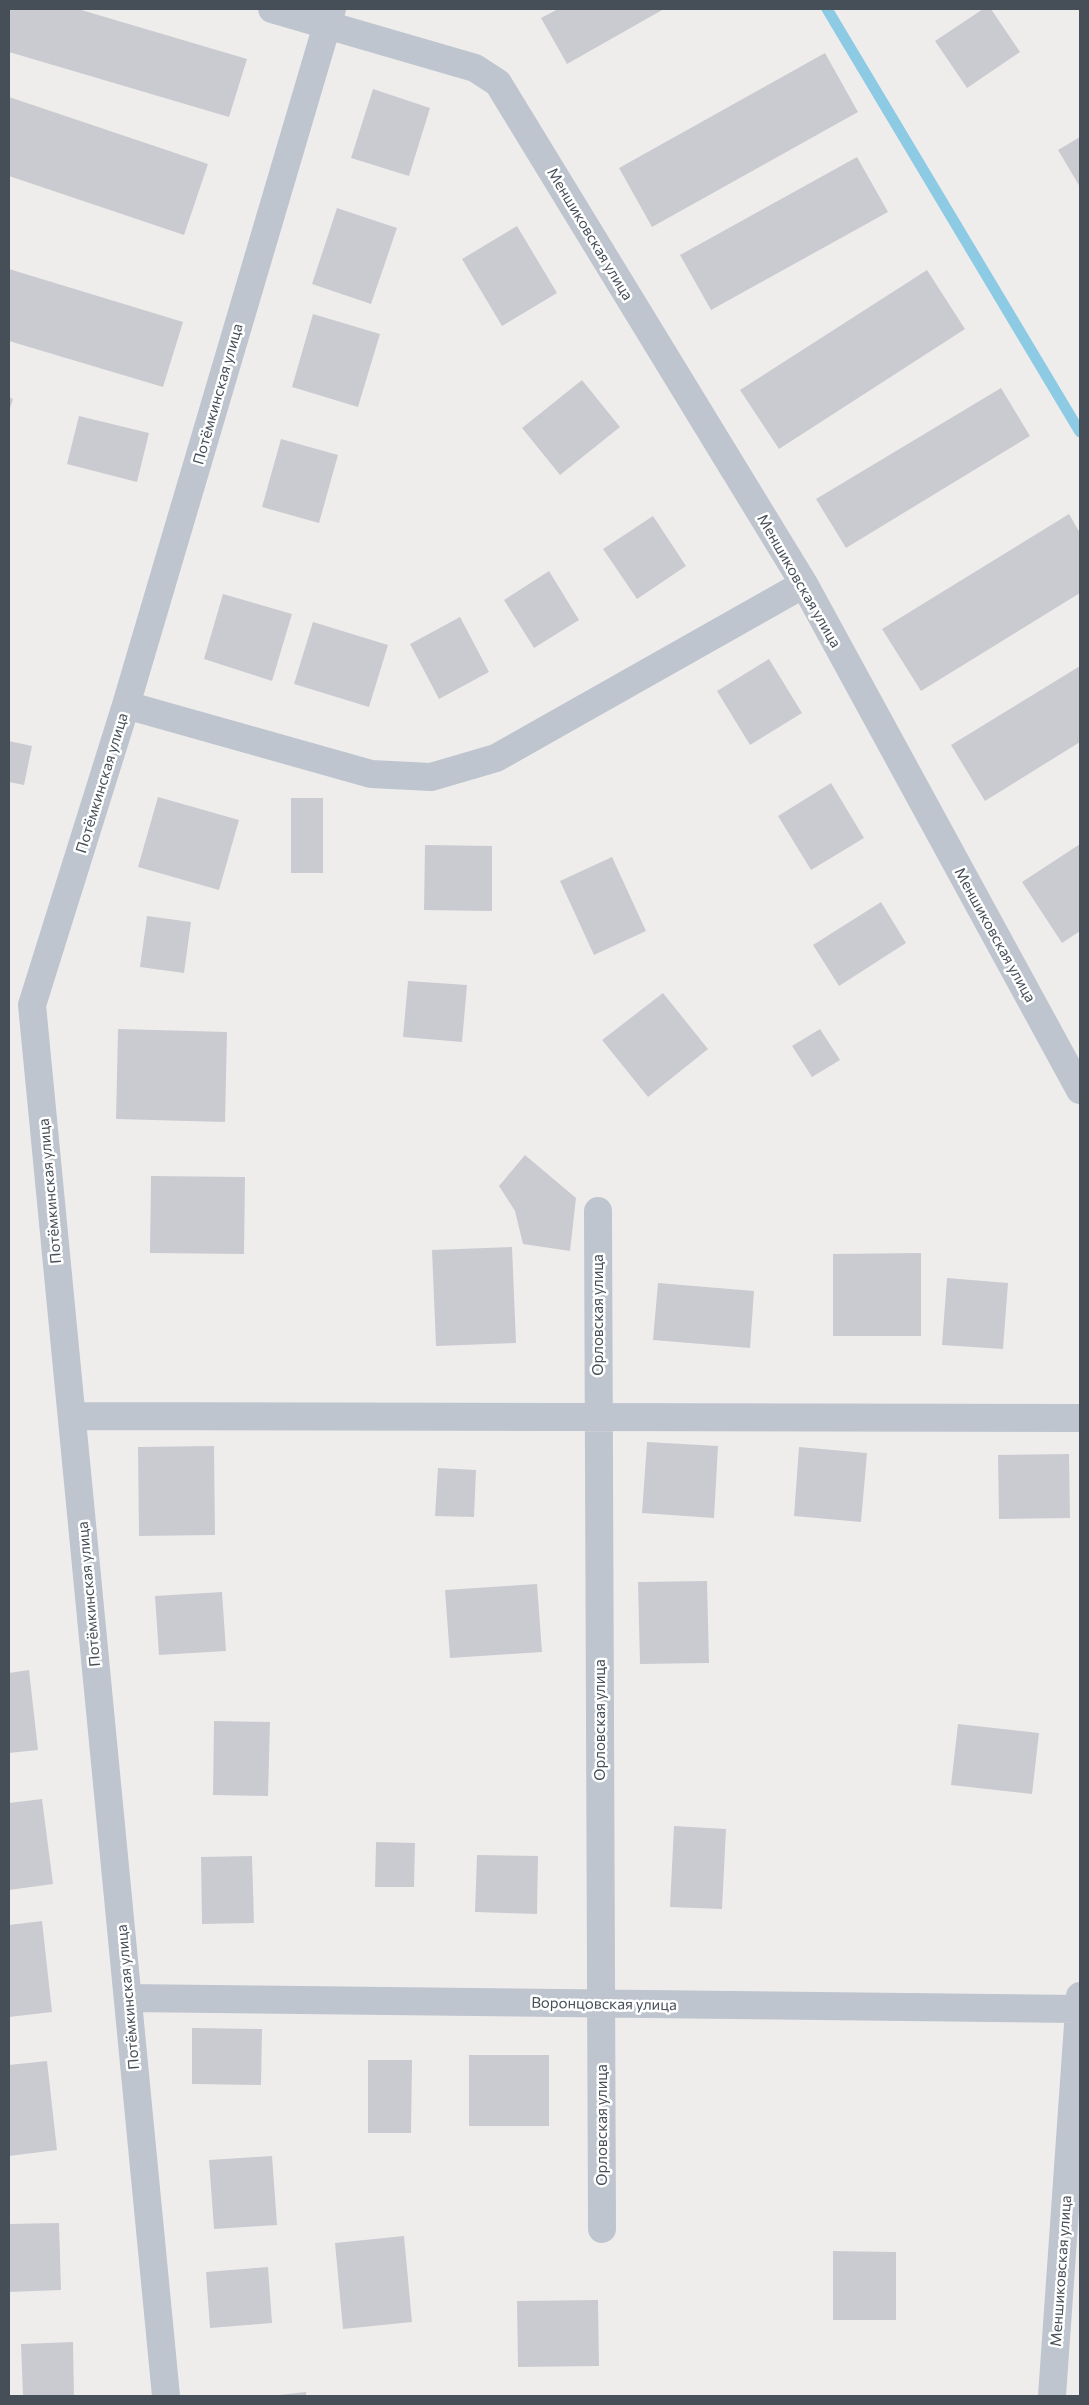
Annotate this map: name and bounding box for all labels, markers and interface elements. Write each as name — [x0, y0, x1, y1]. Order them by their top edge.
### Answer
street label: Меншиковская улица — [543, 164, 637, 304]
street label: Потёмкинская улица — [189, 321, 247, 467]
street label: Меншиковская улица — [753, 511, 845, 651]
street label: Потёмкинская улица — [72, 711, 132, 855]
street label: Меншиковская улица — [950, 864, 1040, 1006]
street label: Потёмкинская улица — [35, 1118, 65, 1264]
street label: Орловская улица — [589, 1254, 607, 1376]
street label: Потёмкинская улица — [74, 1521, 104, 1667]
street label: Орловская улица — [591, 1659, 609, 1781]
street label: Потёмкинская улица — [113, 1924, 143, 2070]
street label: Воронцовская улица — [531, 1994, 677, 2014]
street label: Орловская улица — [593, 2064, 611, 2186]
street label: Меншиковская улица — [1047, 2195, 1075, 2347]

